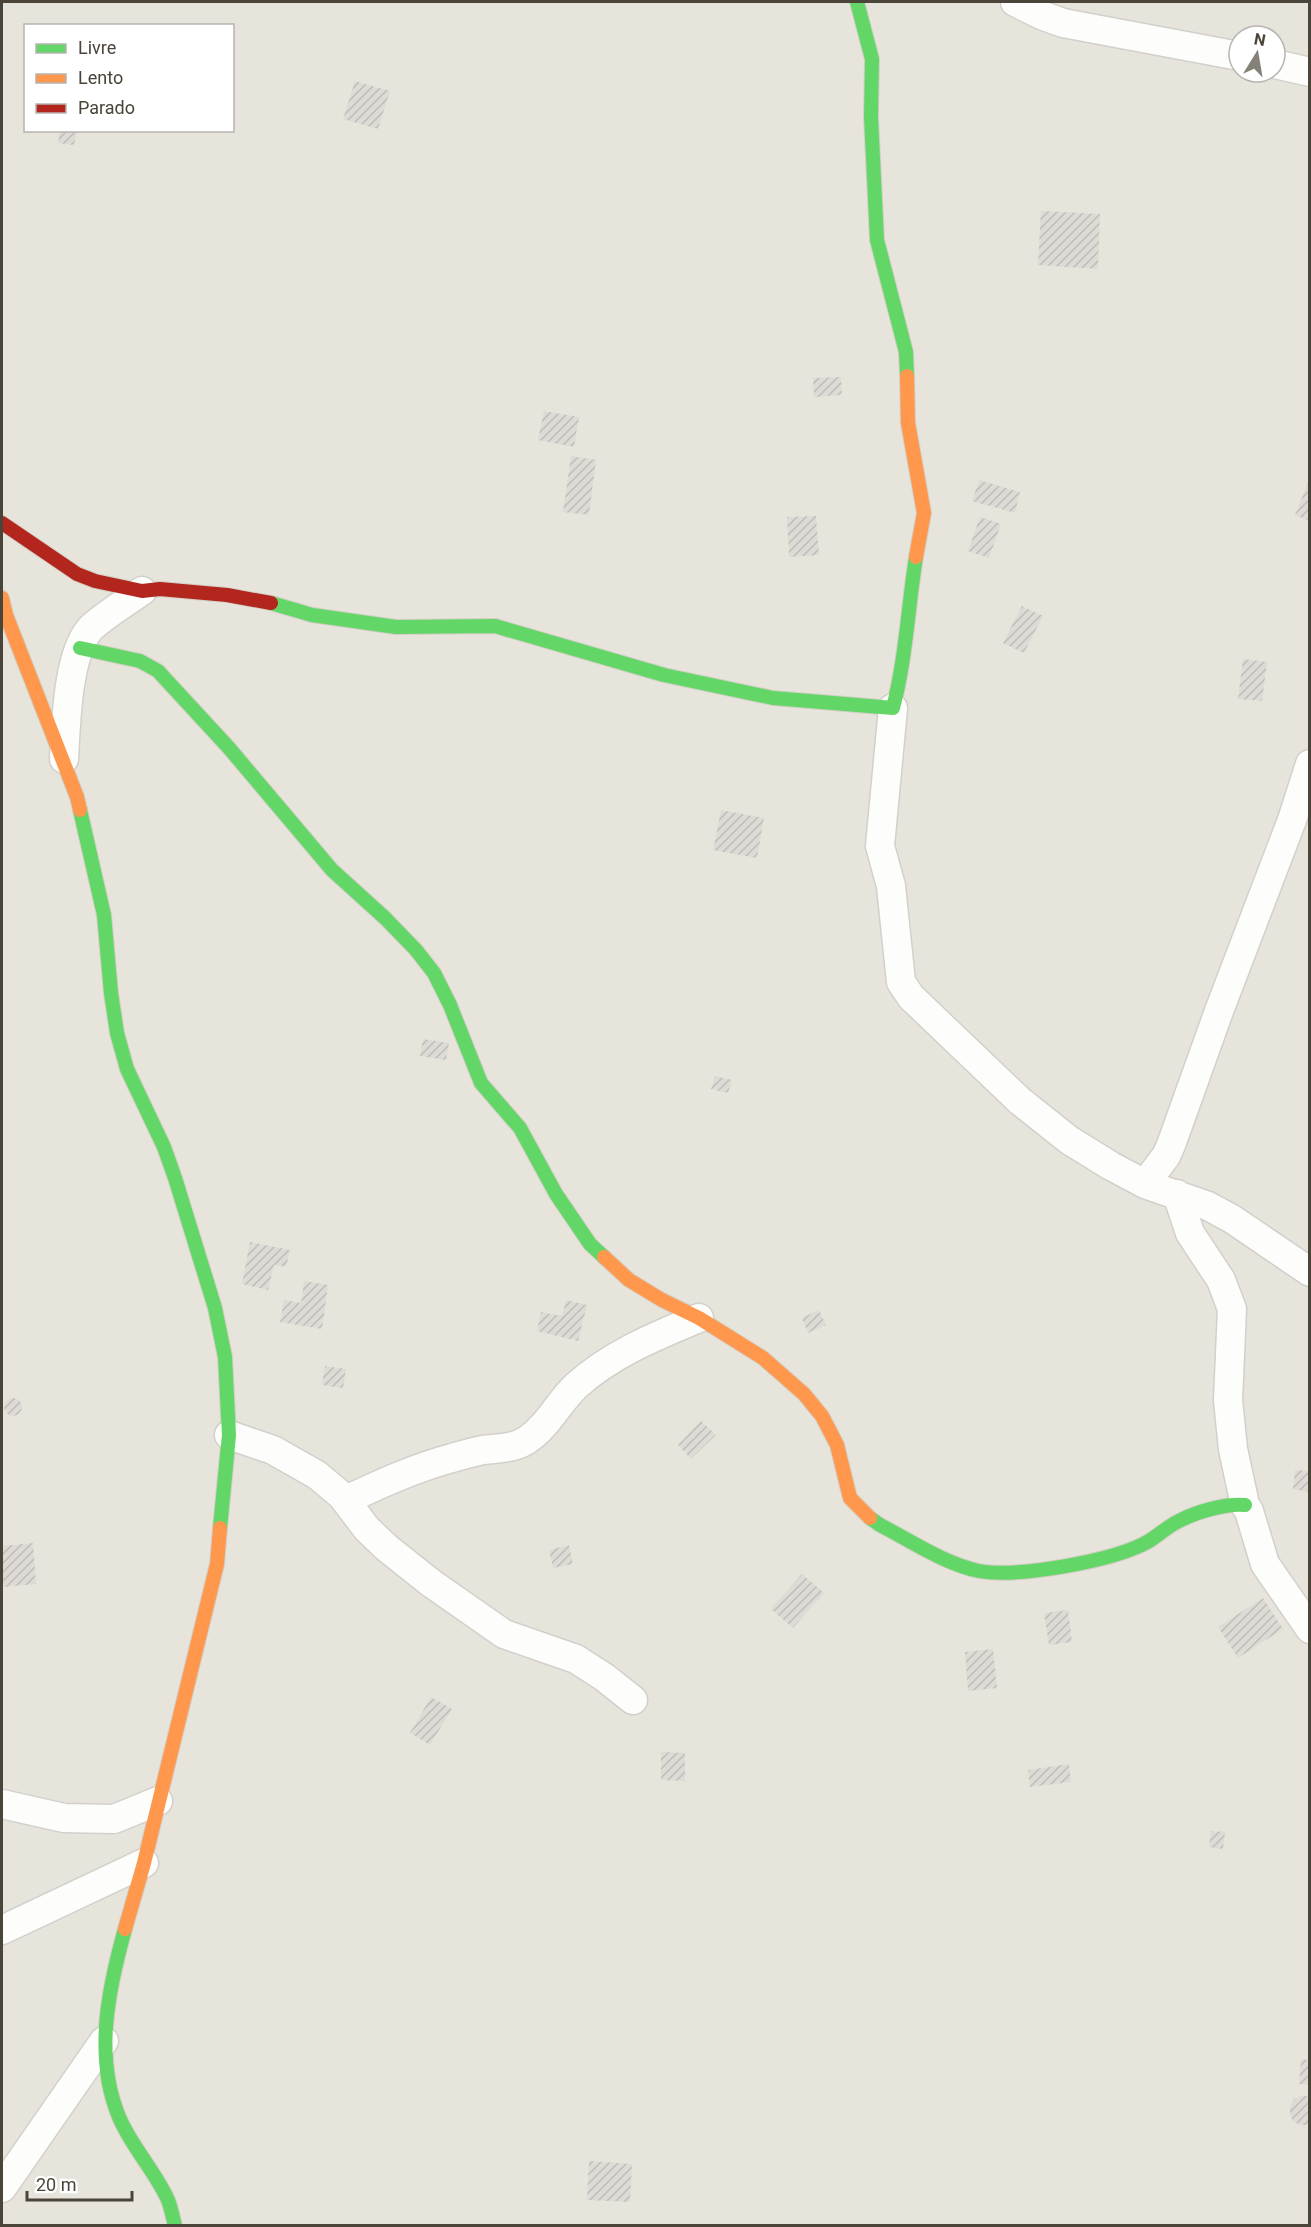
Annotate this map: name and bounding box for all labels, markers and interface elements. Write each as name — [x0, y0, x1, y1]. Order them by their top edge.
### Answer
legend — [24, 24, 234, 132]
north arrow — [1227, 24, 1287, 84]
text: N — [1252, 29, 1267, 50]
text: Livre — [78, 37, 116, 58]
text: Lento — [78, 67, 123, 88]
text: Parado — [78, 97, 135, 118]
scale bar — [27, 2164, 132, 2202]
text: 20 m — [36, 2174, 76, 2195]

